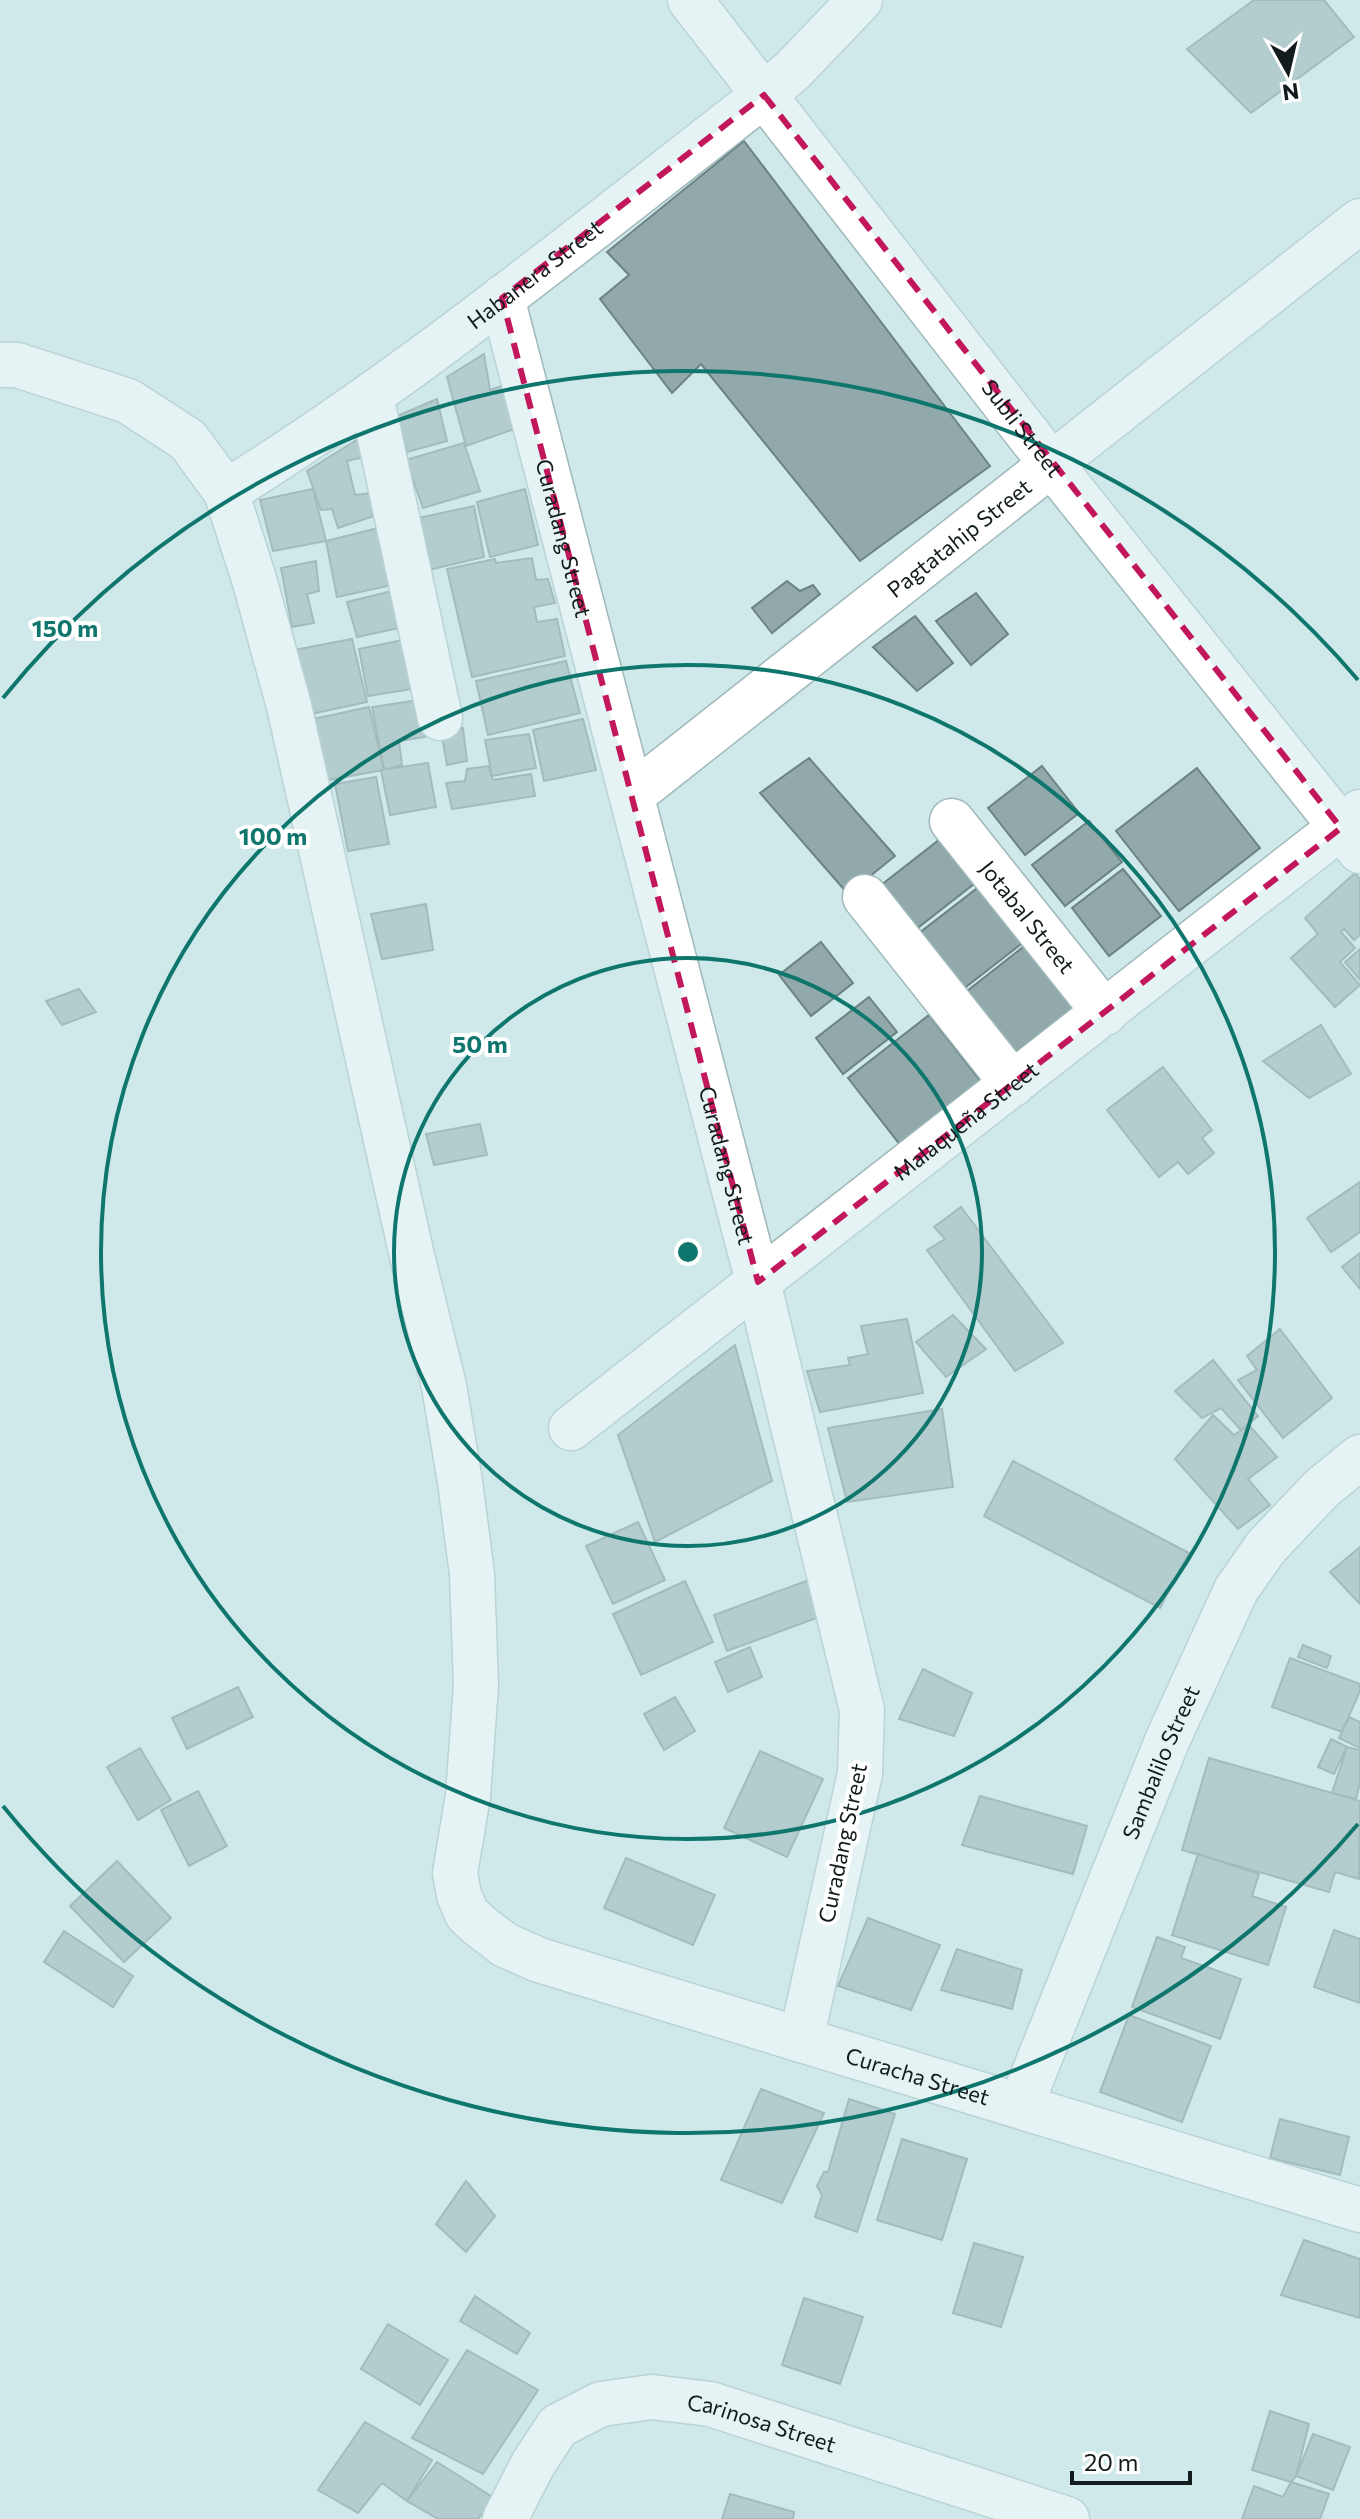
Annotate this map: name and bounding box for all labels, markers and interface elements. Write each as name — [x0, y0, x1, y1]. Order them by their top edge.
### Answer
north arrow — [1248, 32, 1328, 112]
text: N — [1281, 78, 1301, 107]
street label: Habanera Street — [461, 213, 607, 334]
street label: Subli Street — [977, 374, 1069, 482]
street label: Curadang Street — [531, 456, 598, 620]
street label: Pagtatahip Street — [881, 472, 1036, 603]
text: 150 m — [32, 613, 98, 642]
text: 100 m — [239, 821, 307, 850]
street label: Jotabal Street — [975, 855, 1081, 978]
text: 50 m — [452, 1029, 508, 1058]
street label: Malaqueña Street — [887, 1055, 1043, 1185]
street label: Curadang Street — [694, 1083, 761, 1247]
centre of rings — [674, 1238, 702, 1266]
street label: Sambalilo Street — [1116, 1681, 1204, 1843]
street label: Curadang Street — [812, 1761, 872, 1925]
street label: Curacha Street — [843, 2041, 993, 2110]
street label: Carinosa Street — [686, 2388, 840, 2457]
scale bar — [1072, 2435, 1190, 2485]
text: 20 m — [1084, 2447, 1138, 2476]

